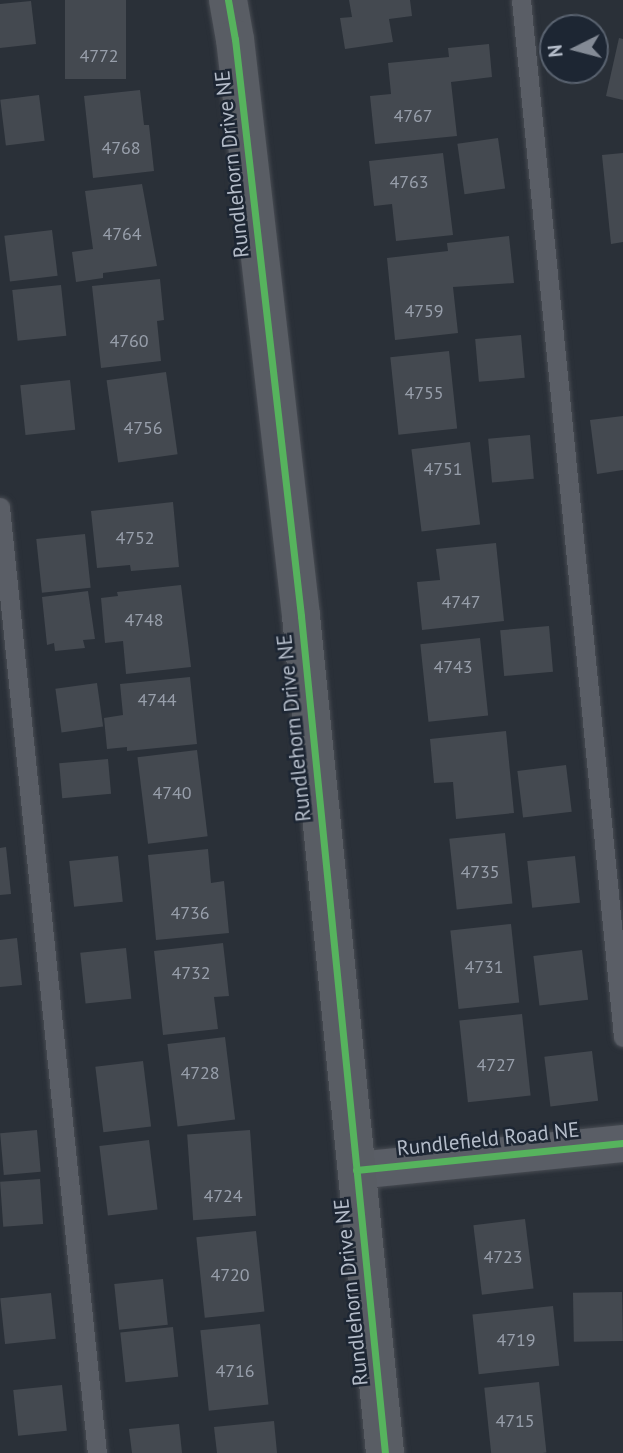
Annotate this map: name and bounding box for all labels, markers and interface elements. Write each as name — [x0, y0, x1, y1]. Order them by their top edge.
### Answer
north arrow — [539, 14, 609, 84]
text: N — [543, 44, 568, 58]
house number: 4772 — [79, 45, 119, 67]
street label: Rundlehorn Drive NE — [210, 69, 254, 259]
house number: 4767 — [393, 105, 433, 127]
house number: 4768 — [101, 137, 141, 159]
house number: 4763 — [389, 171, 429, 193]
house number: 4764 — [102, 223, 142, 245]
house number: 4759 — [404, 300, 444, 322]
house number: 4760 — [109, 330, 149, 352]
house number: 4755 — [404, 382, 444, 404]
house number: 4756 — [123, 417, 163, 439]
house number: 4751 — [423, 458, 463, 480]
house number: 4752 — [115, 527, 155, 549]
house number: 4747 — [441, 591, 481, 613]
house number: 4748 — [124, 609, 164, 631]
street label: Rundlehorn Drive NE — [272, 633, 316, 823]
house number: 4743 — [433, 656, 473, 678]
house number: 4744 — [137, 689, 177, 711]
house number: 4740 — [152, 782, 192, 804]
house number: 4735 — [460, 861, 500, 883]
house number: 4736 — [170, 902, 210, 924]
house number: 4731 — [464, 956, 504, 978]
house number: 4732 — [171, 962, 211, 984]
house number: 4727 — [476, 1054, 516, 1076]
house number: 4728 — [180, 1062, 220, 1084]
street label: Rundlefield Road NE — [395, 1117, 581, 1161]
house number: 4724 — [203, 1185, 243, 1207]
street label: Rundlehorn Drive NE — [329, 1197, 373, 1387]
house number: 4723 — [483, 1246, 523, 1268]
house number: 4720 — [210, 1264, 250, 1286]
house number: 4719 — [496, 1329, 536, 1351]
house number: 4716 — [215, 1360, 255, 1382]
house number: 4715 — [495, 1410, 535, 1432]

